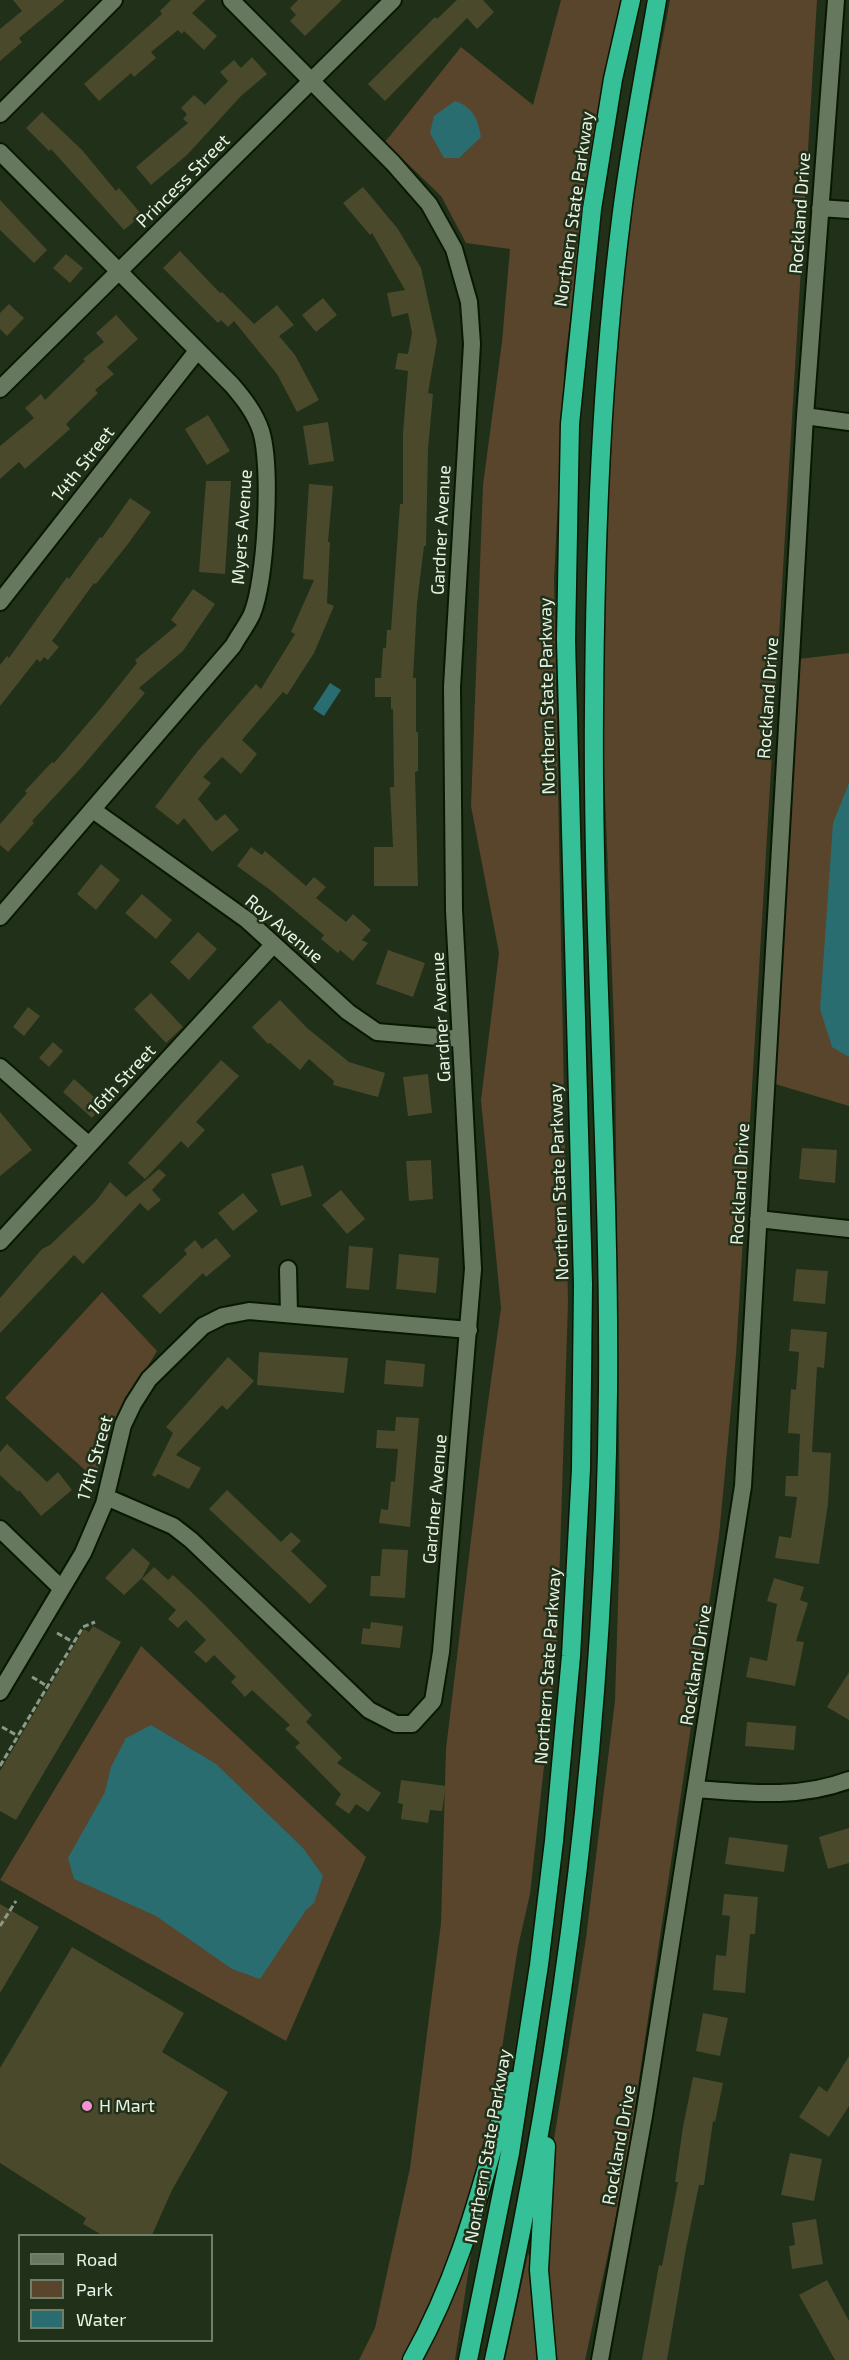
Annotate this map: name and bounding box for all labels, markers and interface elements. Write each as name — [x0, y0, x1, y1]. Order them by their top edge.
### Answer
street label: Northern State Parkway — [550, 110, 598, 308]
street label: Princess Street — [132, 130, 234, 232]
street label: Rockland Drive — [785, 151, 815, 275]
street label: 14th Street — [47, 422, 119, 506]
street label: Gardner Avenue — [427, 464, 455, 596]
street label: Myers Avenue — [227, 469, 257, 585]
street label: Northern State Parkway — [534, 597, 560, 795]
street label: Rockland Drive — [753, 636, 783, 760]
street label: Roy Avenue — [241, 890, 327, 968]
street label: Gardner Avenue — [427, 951, 455, 1083]
street label: 16th Street — [84, 1040, 160, 1120]
street label: Northern State Parkway — [545, 1083, 573, 1281]
street label: Rockland Drive — [726, 1123, 754, 1245]
street label: 17th Street — [73, 1413, 117, 1503]
street label: Gardner Avenue — [419, 1433, 451, 1565]
street label: Northern State Parkway — [530, 1567, 566, 1765]
street label: Rockland Drive — [676, 1603, 716, 1727]
street label: Northern State Parkway — [460, 2047, 516, 2245]
street label: Rockland Drive — [598, 2083, 640, 2207]
place label: H Mart — [99, 2095, 155, 2117]
marker: H Mart — [80, 2099, 94, 2113]
legend — [18, 2234, 213, 2342]
text: Road — [76, 2248, 117, 2270]
text: Park — [76, 2278, 113, 2300]
text: Water — [76, 2308, 126, 2330]

